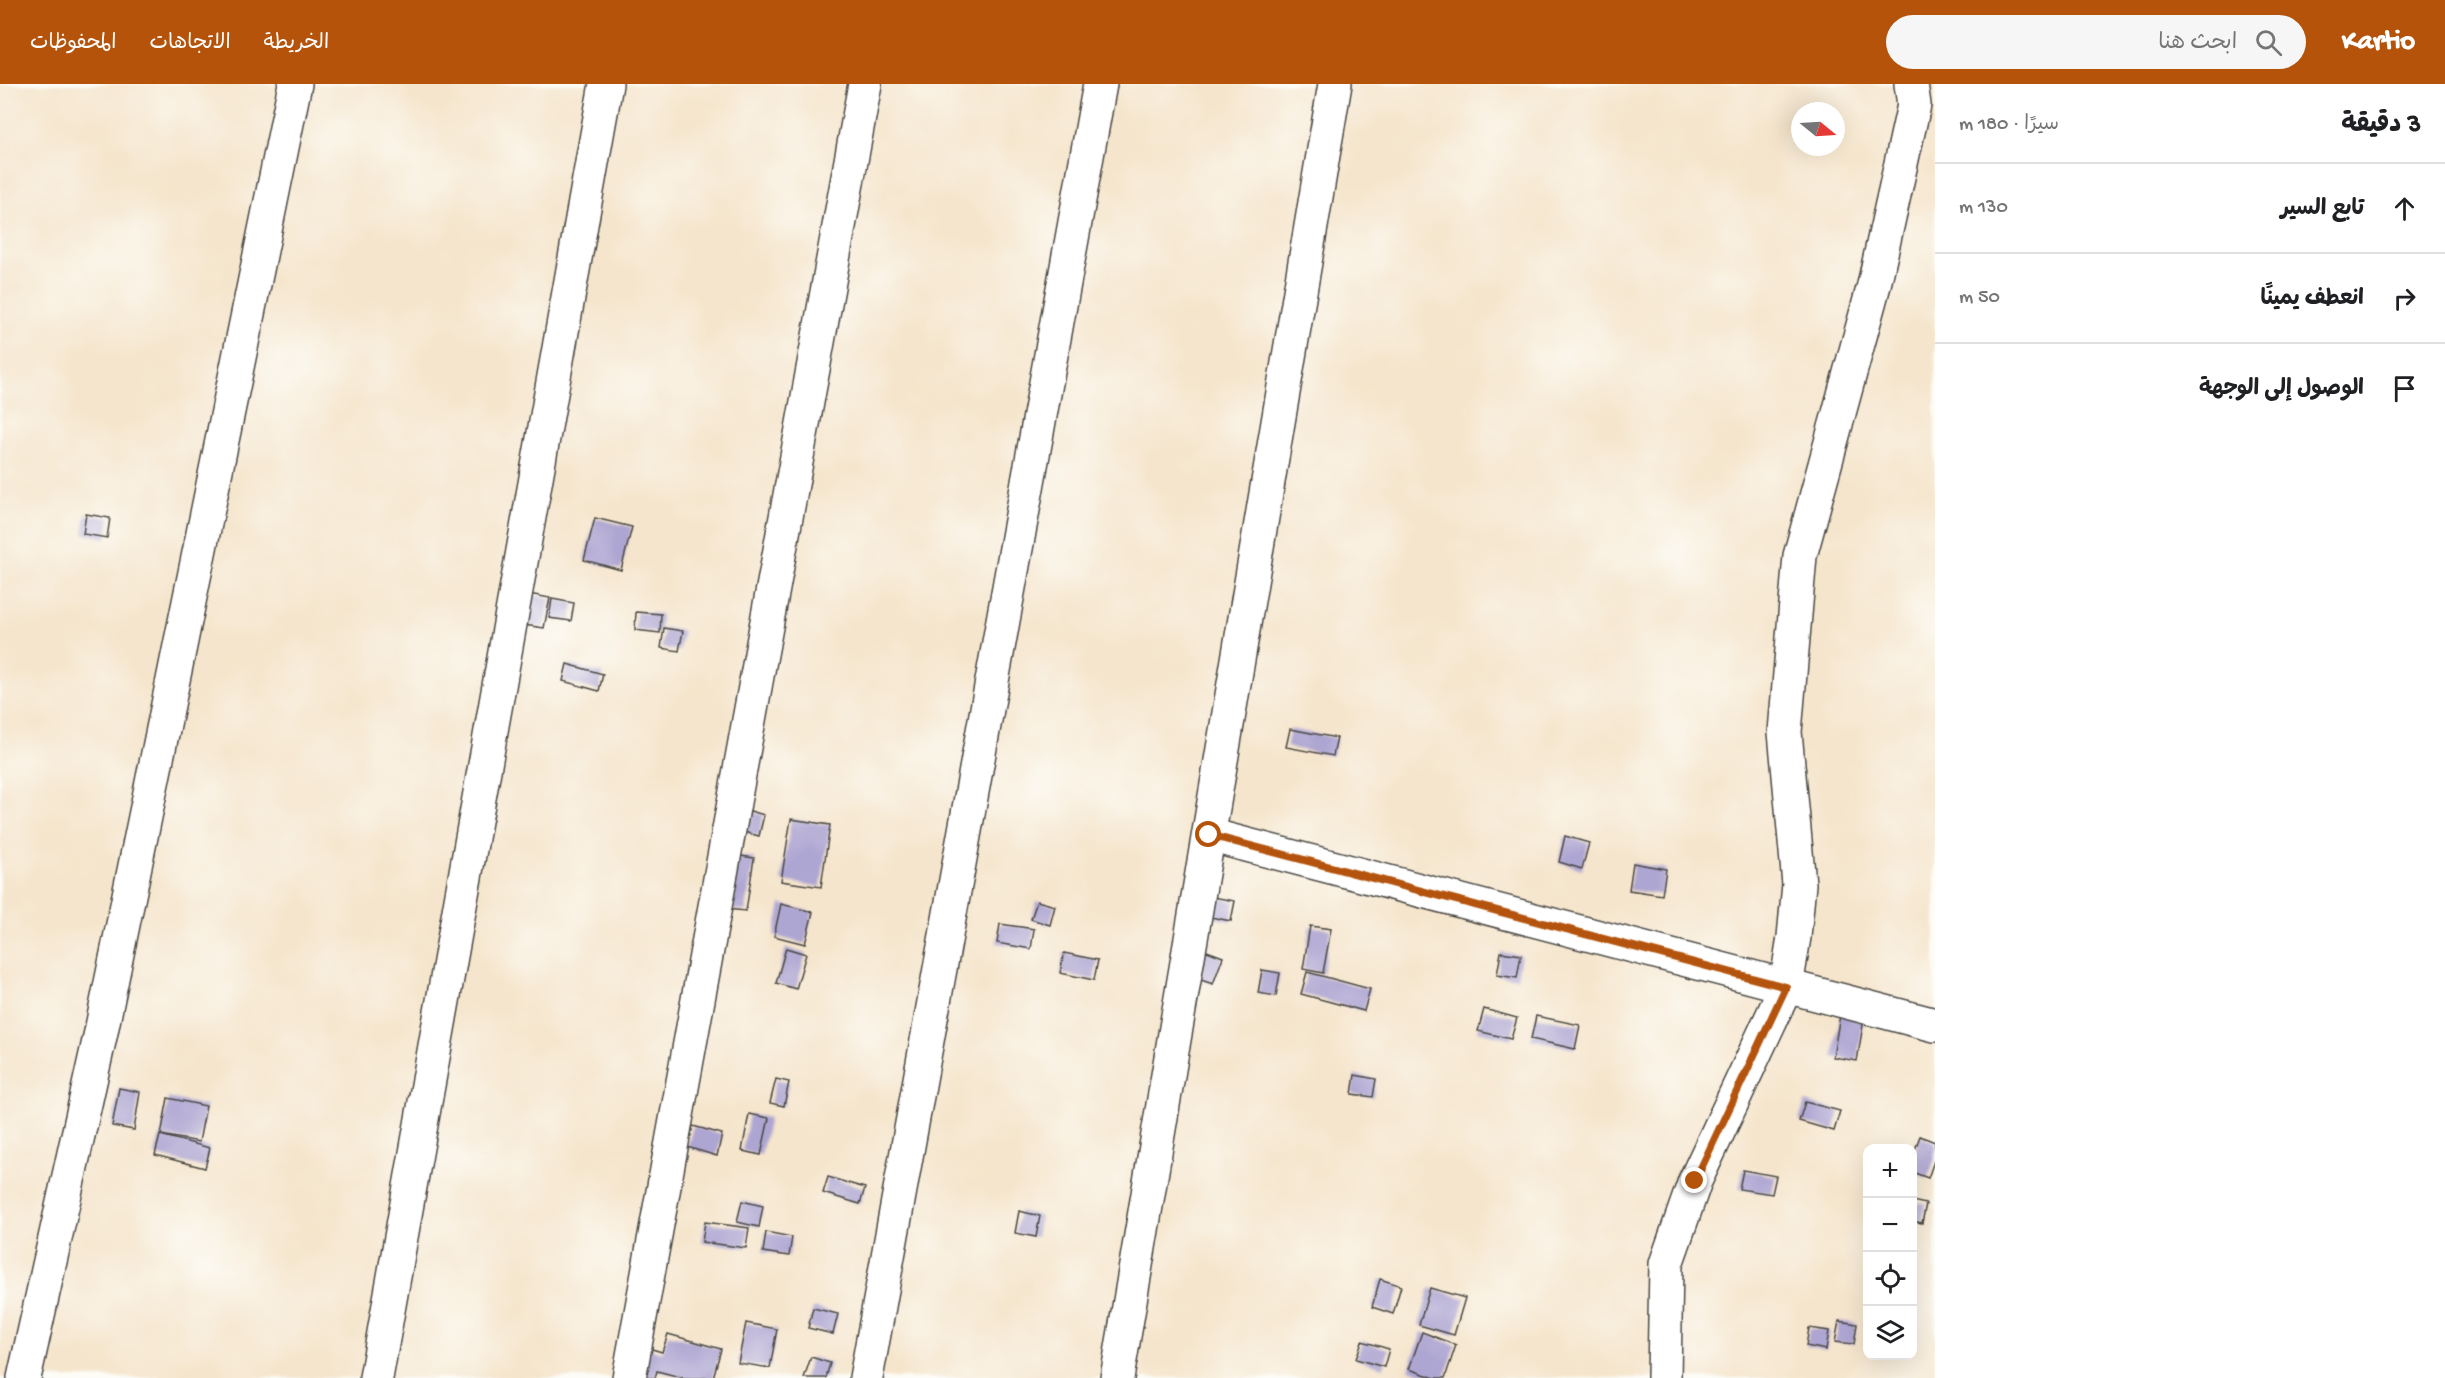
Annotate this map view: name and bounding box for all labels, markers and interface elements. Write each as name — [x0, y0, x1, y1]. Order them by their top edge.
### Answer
search box — [1886, 15, 2306, 69]
icon: search — [2252, 26, 2285, 59]
text: Kartio — [2342, 26, 2415, 59]
text: ابحث هنا — [2158, 31, 2237, 57]
text: المحفوظات — [30, 32, 116, 57]
text: الاتجاهات — [149, 32, 231, 57]
text: الخريطة — [264, 32, 329, 57]
north arrow — [1791, 102, 1845, 156]
text: 3 دقيقة — [2341, 111, 2421, 142]
text: سيرًا · 180 m — [1959, 114, 2059, 137]
icon: ahead — [2388, 192, 2421, 225]
text: 130 m — [1959, 197, 2008, 220]
text: تابع السير — [2280, 197, 2364, 223]
icon: right — [2388, 282, 2421, 315]
text: 50 m — [1959, 287, 2000, 310]
text: انعطف يمينًا — [2261, 287, 2364, 313]
icon: arrive — [2388, 372, 2421, 405]
text: الوصول إلى الوجهة — [2199, 377, 2364, 403]
route start — [1195, 821, 1221, 847]
map controls — [1863, 1144, 1917, 1360]
button: + — [1863, 1144, 1917, 1198]
route end — [1681, 1167, 1707, 1193]
button: − — [1863, 1198, 1917, 1252]
button: locate — [1863, 1252, 1917, 1306]
button: layers — [1863, 1306, 1917, 1360]

